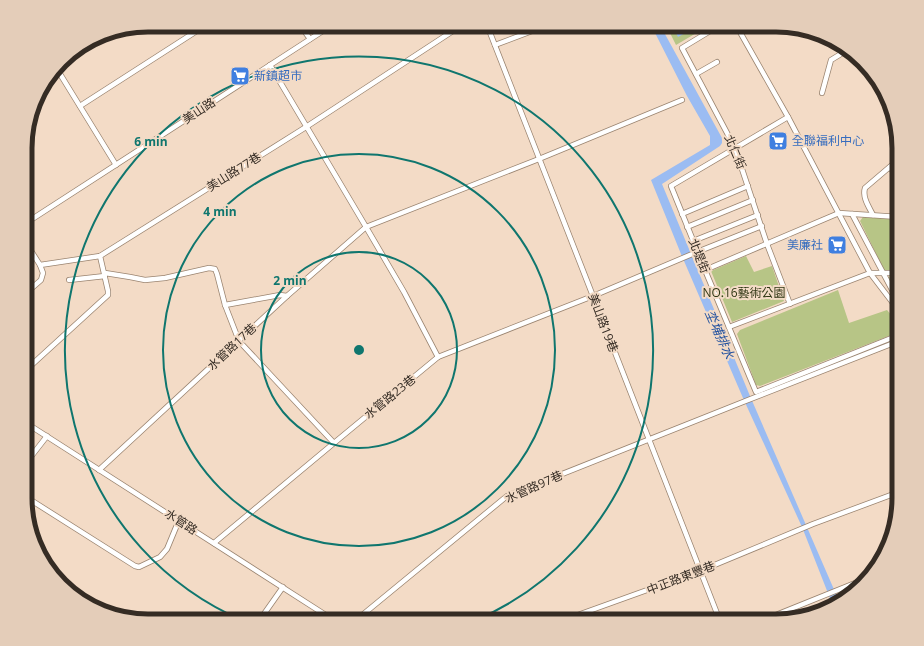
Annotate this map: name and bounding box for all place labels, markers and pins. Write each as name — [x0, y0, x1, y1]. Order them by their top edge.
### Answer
supermarket icon: 新鎮超市 — [229, 65, 251, 87]
place label: 新鎮超市 — [254, 67, 302, 84]
supermarket icon: 全聯福利中心 — [767, 130, 789, 152]
place label: 全聯福利中心 — [792, 132, 864, 149]
supermarket icon: 美廉社 — [826, 234, 848, 256]
place label: 美廉社 — [787, 236, 823, 253]
centre of rings — [352, 343, 366, 357]

